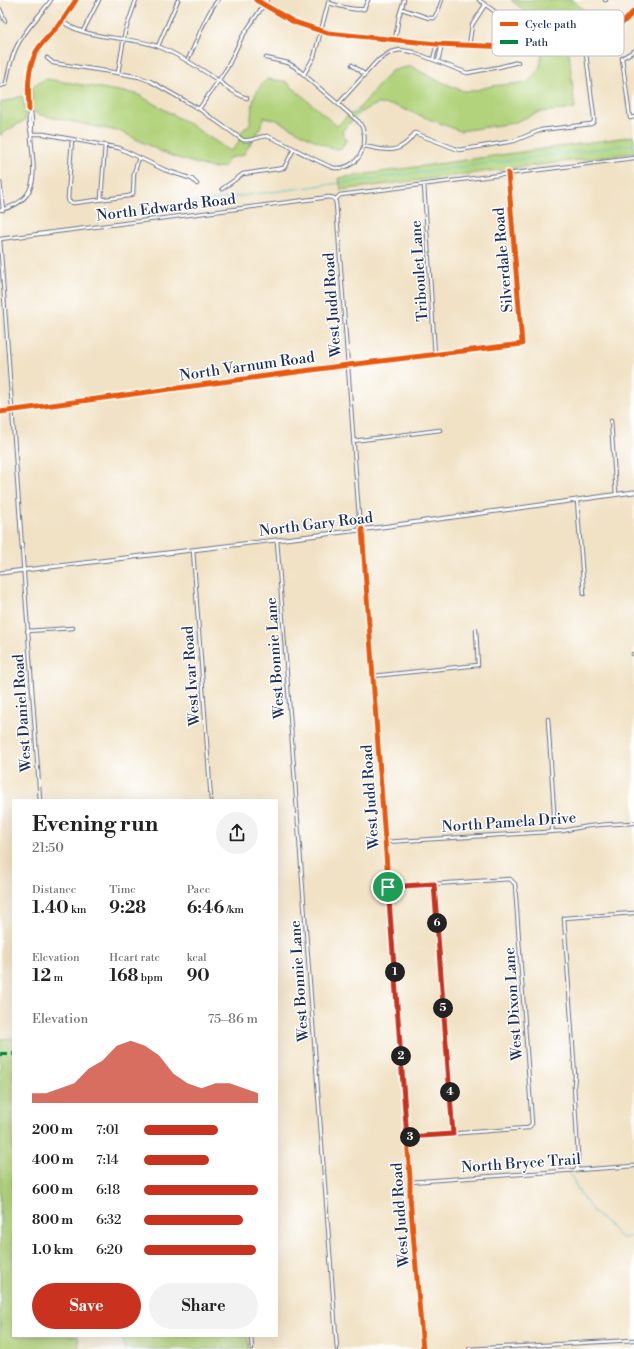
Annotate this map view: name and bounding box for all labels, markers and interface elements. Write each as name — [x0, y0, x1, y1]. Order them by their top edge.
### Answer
legend — [492, 10, 624, 56]
text: Cycle path — [525, 18, 577, 32]
text: Path — [525, 36, 549, 50]
street label: North Edwards Road — [95, 189, 237, 225]
street label: Silverdale Road — [489, 206, 518, 313]
street label: Triboulet Lane — [406, 220, 433, 322]
street label: West Judd Road — [319, 251, 346, 359]
street label: North Varnum Road — [178, 348, 316, 385]
street label: North Gary Road — [258, 508, 375, 541]
street label: West Bonnie Lane — [262, 597, 289, 720]
street label: West Ivar Road — [178, 625, 205, 728]
street label: West Daniel Road — [9, 653, 36, 774]
street label: West Judd Road — [357, 743, 384, 851]
street label: North Pamela Drive — [441, 808, 577, 837]
text: Evening run — [32, 811, 158, 838]
button: share — [216, 812, 258, 854]
text: 21:50 — [32, 840, 64, 856]
pin — [371, 870, 405, 904]
icon: arrive — [377, 876, 399, 898]
text: Distance — [32, 883, 76, 897]
text: Time — [109, 883, 136, 897]
text: Pace — [187, 883, 210, 897]
text: 1.40 — [32, 897, 69, 919]
text: 9:28 — [109, 897, 146, 919]
text: 6:46 — [187, 897, 224, 919]
text: km — [69, 903, 86, 917]
text: /km — [224, 903, 244, 917]
pin: 6 — [427, 913, 447, 933]
text: 6 — [434, 916, 440, 930]
street label: West Bonnie Lane — [286, 920, 313, 1043]
street label: West Dixon Lane — [500, 947, 527, 1062]
text: Elevation — [32, 951, 80, 965]
text: Heart rate — [109, 951, 160, 965]
text: kcal — [187, 951, 207, 965]
pin: 1 — [385, 962, 405, 982]
text: 12 — [32, 965, 51, 987]
text: 168 — [109, 965, 138, 987]
text: 90 — [187, 965, 210, 987]
text: 1 — [392, 965, 398, 979]
text: m — [51, 971, 63, 985]
text: bpm — [138, 971, 163, 985]
pin: 5 — [433, 998, 453, 1018]
text: 5 — [440, 1001, 446, 1015]
text: Elevation — [32, 1011, 88, 1027]
text: 75–86 m — [208, 1011, 258, 1027]
pin: 2 — [391, 1046, 411, 1066]
text: 2 — [398, 1049, 404, 1063]
pin: 4 — [440, 1082, 460, 1102]
text: 4 — [446, 1085, 454, 1099]
text: 200 m — [32, 1122, 73, 1138]
text: 7:01 — [96, 1122, 119, 1138]
pin: 3 — [400, 1127, 420, 1147]
text: 3 — [407, 1130, 413, 1144]
street label: North Bryce Trail — [461, 1150, 582, 1177]
text: 400 m — [32, 1152, 74, 1168]
text: 7:14 — [96, 1152, 118, 1168]
street label: West Judd Road — [387, 1161, 414, 1269]
text: 600 m — [32, 1182, 73, 1198]
text: 6:18 — [96, 1182, 120, 1198]
text: 800 m — [32, 1212, 73, 1228]
text: 6:32 — [96, 1212, 121, 1228]
text: 1.0 km — [32, 1242, 73, 1258]
text: 6:20 — [96, 1242, 123, 1258]
button: Save — [32, 1283, 141, 1329]
button: Share — [149, 1283, 258, 1329]

